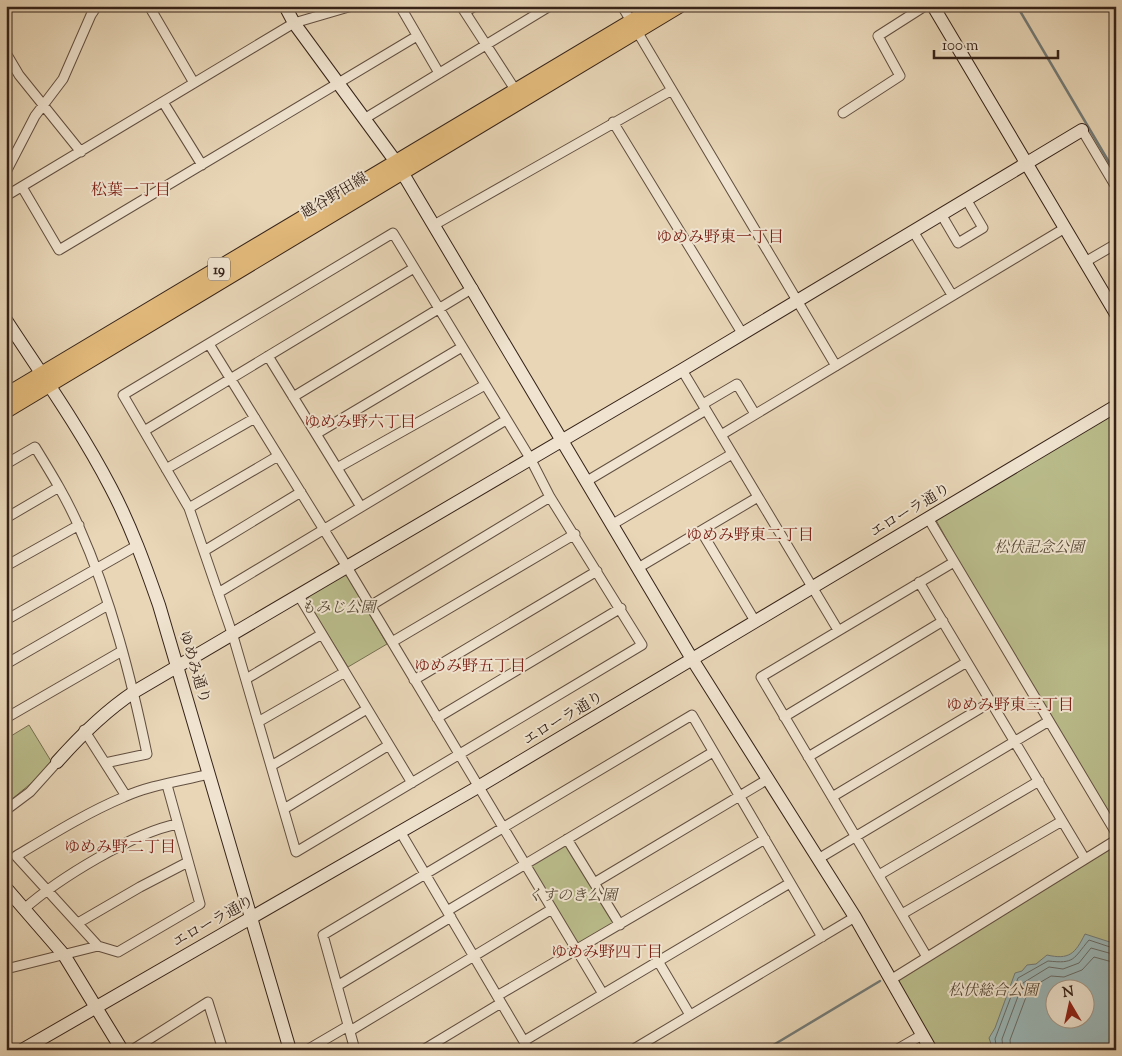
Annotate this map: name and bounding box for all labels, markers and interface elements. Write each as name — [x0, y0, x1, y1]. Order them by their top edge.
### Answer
scale bar — [934, 28, 1058, 60]
text: 100 m — [942, 36, 979, 57]
street label: 越谷野田線 — [297, 168, 372, 225]
district label: 松葉一丁目 — [91, 180, 171, 203]
district label: ゆめみ野東一丁目 — [656, 227, 784, 250]
road number: 19 — [208, 258, 230, 280]
district label: ゆめみ野六丁目 — [304, 412, 416, 435]
street label: エローラ通り — [867, 479, 955, 543]
district label: ゆめみ野東二丁目 — [686, 525, 814, 548]
park label: 松伏記念公園 — [994, 538, 1087, 559]
park label: もみじ公園 — [300, 598, 378, 619]
street label: ゆめみ通り — [173, 628, 215, 706]
district label: ゆめみ野五丁目 — [414, 656, 526, 679]
street label: エローラ通り — [520, 687, 608, 751]
district label: ゆめみ野東三丁目 — [946, 695, 1074, 718]
district label: ゆめみ野二丁目 — [64, 837, 176, 860]
park label: くすのき公園 — [527, 886, 620, 907]
street label: エローラ通り — [169, 891, 258, 953]
district label: ゆめみ野四丁目 — [551, 942, 663, 965]
north arrow — [1044, 978, 1094, 1028]
park label: 松伏総合公園 — [948, 981, 1041, 1002]
text: N — [1061, 982, 1075, 1004]

